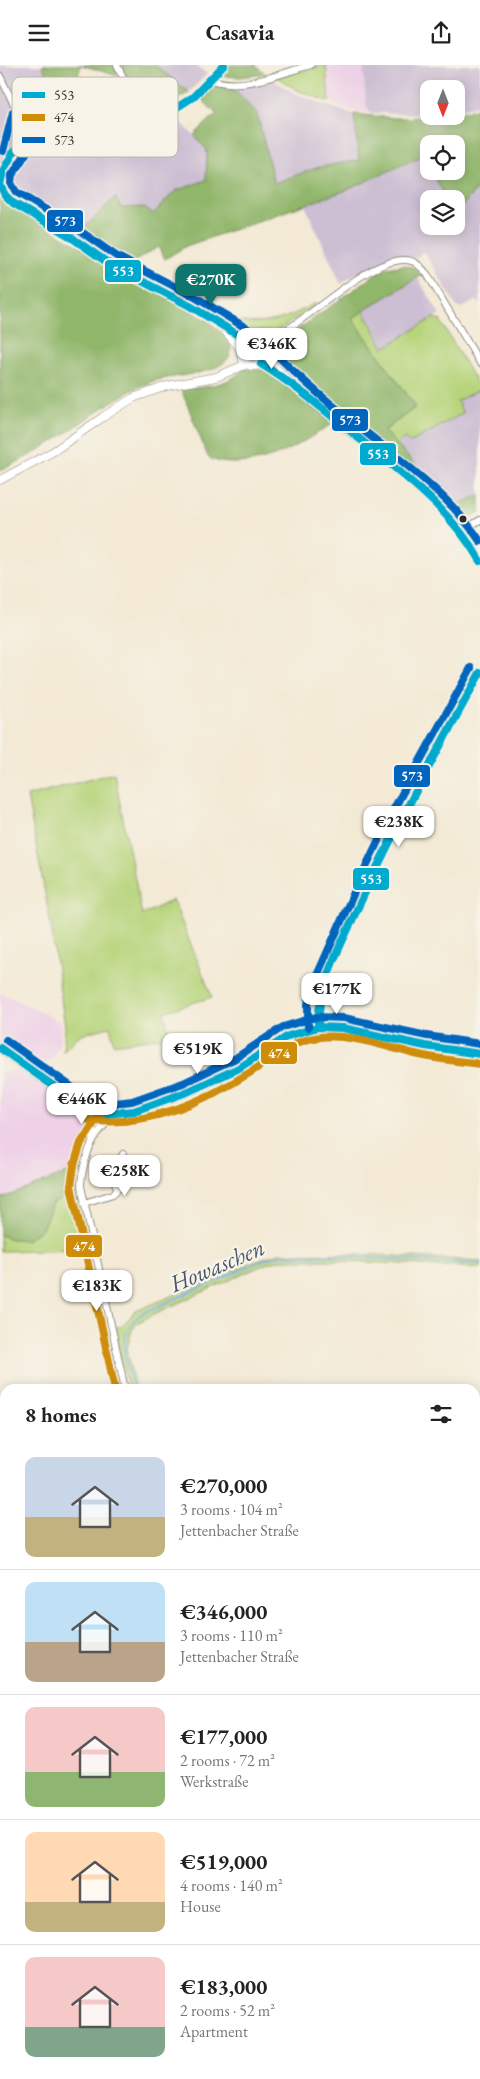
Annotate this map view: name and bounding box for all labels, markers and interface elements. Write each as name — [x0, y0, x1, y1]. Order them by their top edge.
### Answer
text: Casavia — [206, 18, 274, 47]
icon: menu — [25, 19, 53, 47]
icon: share — [427, 19, 455, 47]
legend — [12, 77, 178, 157]
north arrow — [420, 80, 465, 125]
map controls — [420, 80, 465, 235]
text: 553 — [54, 86, 74, 104]
text: 474 — [54, 108, 74, 126]
text: 573 — [54, 131, 74, 149]
button: locate — [420, 135, 465, 180]
button: layers — [420, 190, 465, 235]
line badge: 573 — [46, 209, 84, 233]
text: 573 — [54, 212, 76, 230]
line badge: 553 — [104, 259, 142, 283]
text: 553 — [112, 262, 134, 280]
pin: €270K — [176, 263, 246, 306]
text: €270K — [186, 269, 236, 290]
pin: €346K — [237, 327, 307, 370]
text: €346K — [247, 333, 297, 354]
line badge: 573 — [331, 408, 369, 432]
text: 573 — [339, 411, 361, 429]
line badge: 553 — [359, 442, 397, 466]
text: 553 — [367, 445, 389, 463]
unlabelled marker — [458, 514, 468, 524]
line badge: 573 — [393, 764, 431, 788]
text: 573 — [401, 767, 423, 785]
pin: €238K — [364, 805, 434, 848]
text: €238K — [374, 811, 424, 832]
line badge: 553 — [352, 867, 390, 891]
text: 553 — [360, 870, 382, 888]
pin: €177K — [302, 973, 372, 1015]
text: €177K — [312, 978, 362, 999]
pin: €519K — [163, 1033, 233, 1075]
text: €519K — [173, 1038, 223, 1059]
line badge: 474 — [260, 1041, 298, 1065]
text: 474 — [268, 1044, 291, 1062]
pin: €446K — [47, 1083, 117, 1125]
text: €446K — [57, 1088, 107, 1109]
pin: €258K — [90, 1155, 160, 1197]
text: €258K — [100, 1160, 150, 1181]
water label: Howaschen — [164, 1231, 269, 1299]
line badge: 474 — [65, 1234, 103, 1258]
text: 474 — [73, 1237, 96, 1255]
pin: €183K — [62, 1269, 132, 1312]
text: €183K — [72, 1275, 122, 1296]
icon: filters — [427, 1400, 455, 1428]
text: 8 homes — [25, 1401, 97, 1428]
text: €270,000 — [180, 1472, 267, 1499]
icon: home — [65, 1477, 125, 1537]
text: 3 rooms · 104 m² — [180, 1499, 283, 1520]
text: Jettenbacher Straße — [180, 1520, 299, 1541]
text: €346,000 — [180, 1598, 267, 1625]
icon: home — [65, 1602, 125, 1662]
text: 3 rooms · 110 m² — [180, 1625, 283, 1646]
text: Jettenbacher Straße — [180, 1646, 299, 1667]
text: €177,000 — [180, 1723, 267, 1750]
icon: home — [65, 1727, 125, 1787]
text: 2 rooms · 72 m² — [180, 1750, 275, 1771]
text: Werkstraße — [180, 1771, 248, 1792]
text: €519,000 — [180, 1848, 267, 1875]
icon: home — [65, 1852, 125, 1912]
text: 4 rooms · 140 m² — [180, 1875, 283, 1896]
text: House — [180, 1896, 221, 1917]
text: €183,000 — [180, 1973, 267, 2000]
icon: home — [65, 1977, 125, 2037]
text: 2 rooms · 52 m² — [180, 2000, 275, 2021]
text: Apartment — [180, 2021, 248, 2042]

